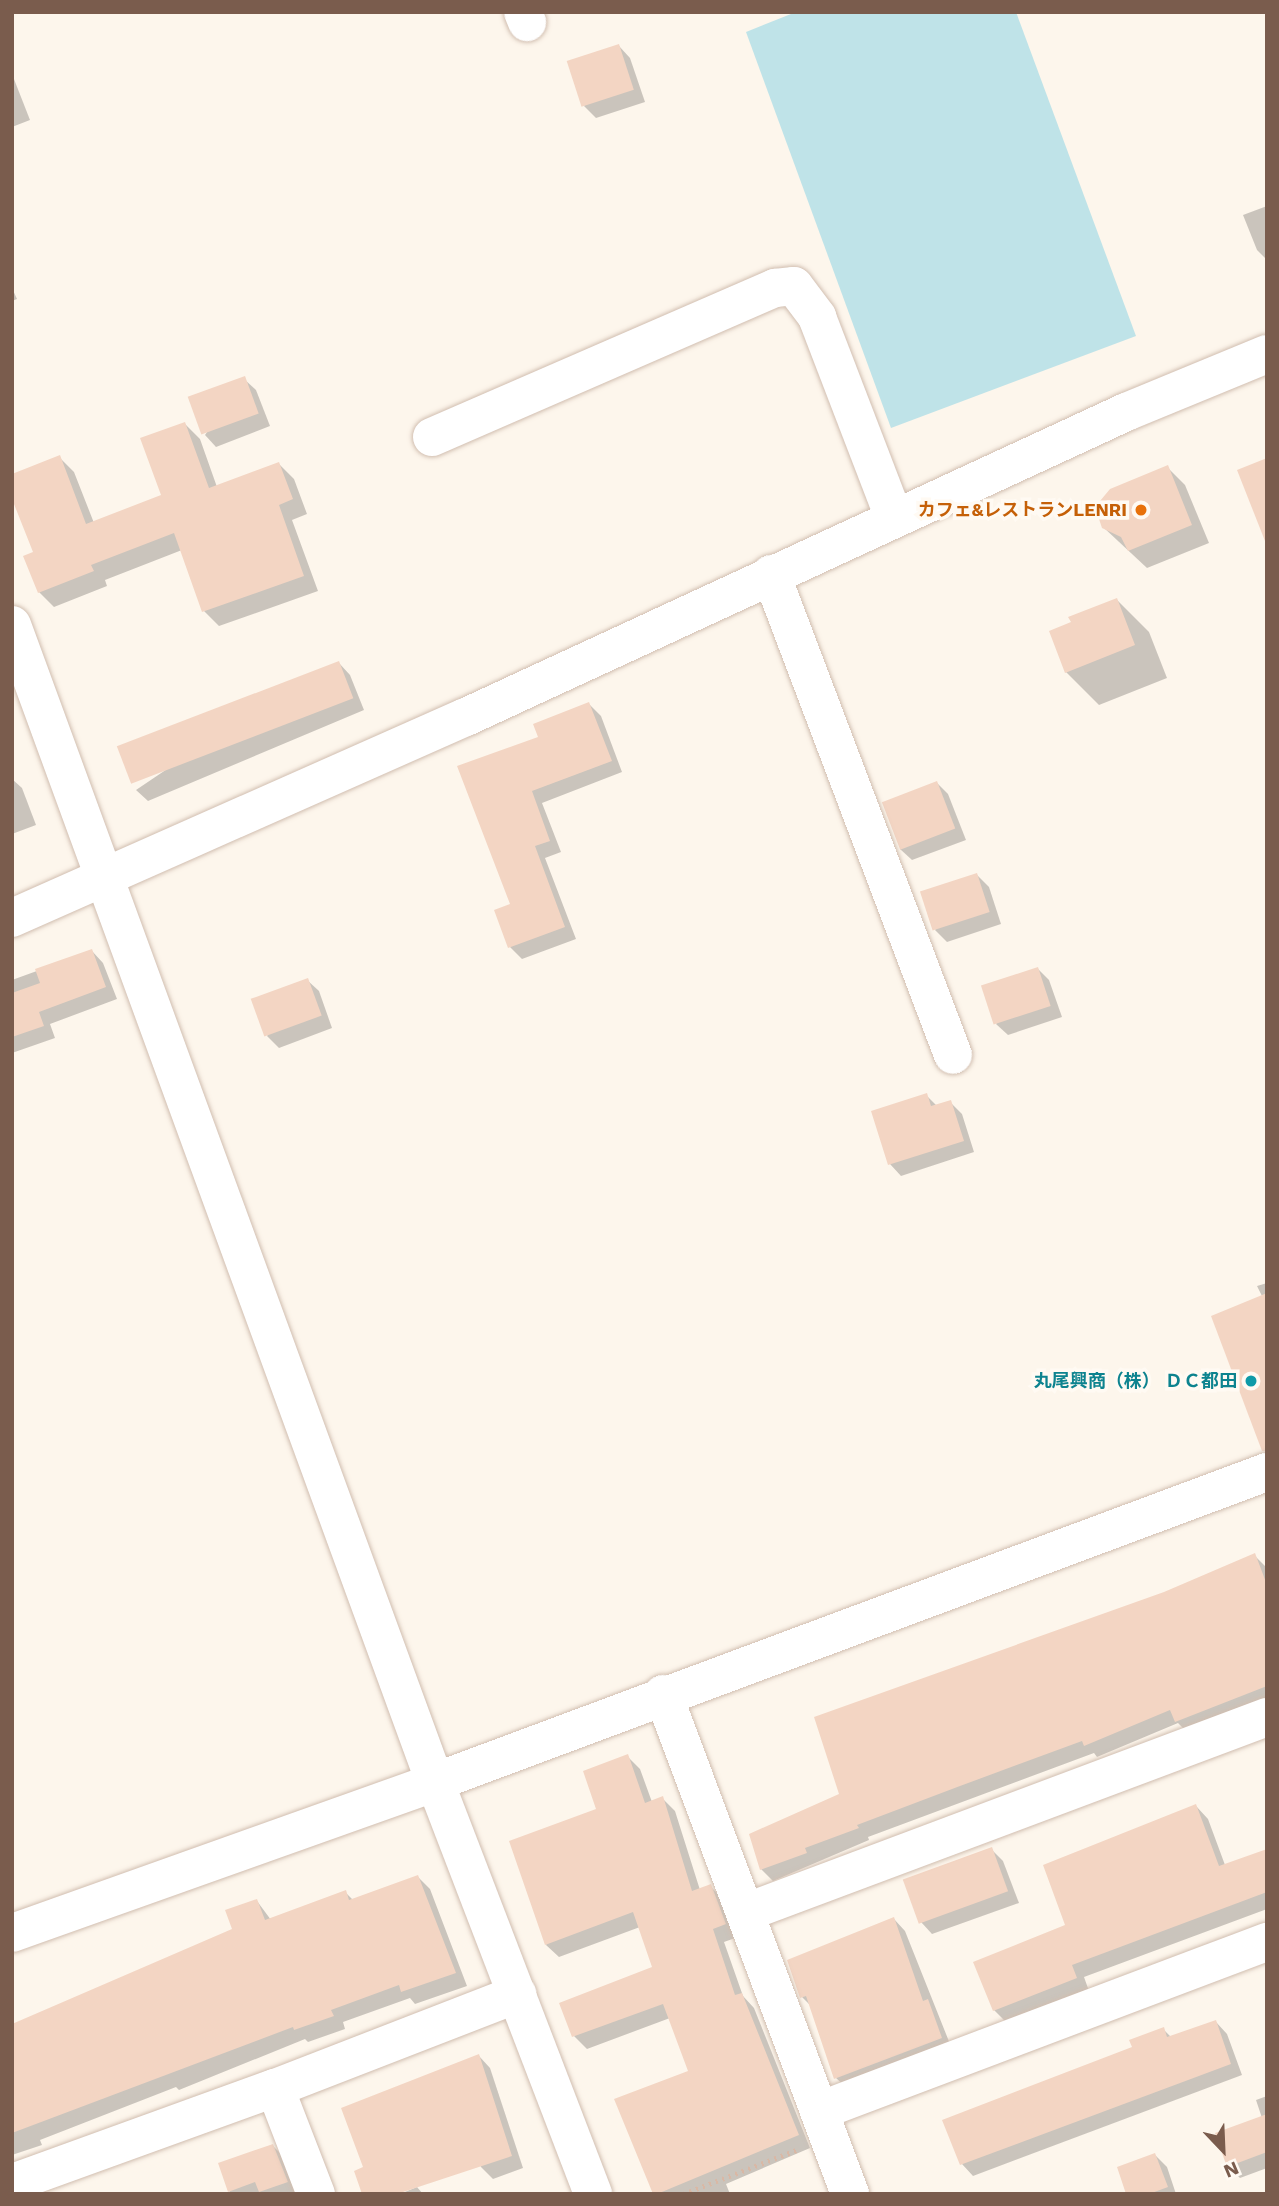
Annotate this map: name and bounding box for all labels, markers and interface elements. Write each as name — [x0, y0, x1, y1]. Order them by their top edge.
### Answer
place label: カフェ&レストランLENRI — [918, 499, 1127, 521]
marker: カフェ&レストランLENRI — [1133, 502, 1149, 518]
place label: 丸尾興商（株） ＤＣ都田 — [1034, 1370, 1237, 1392]
marker: 丸尾興商（株） ＤＣ都田 — [1243, 1373, 1259, 1389]
north arrow — [1188, 2115, 1258, 2185]
text: N — [1220, 2156, 1242, 2183]

